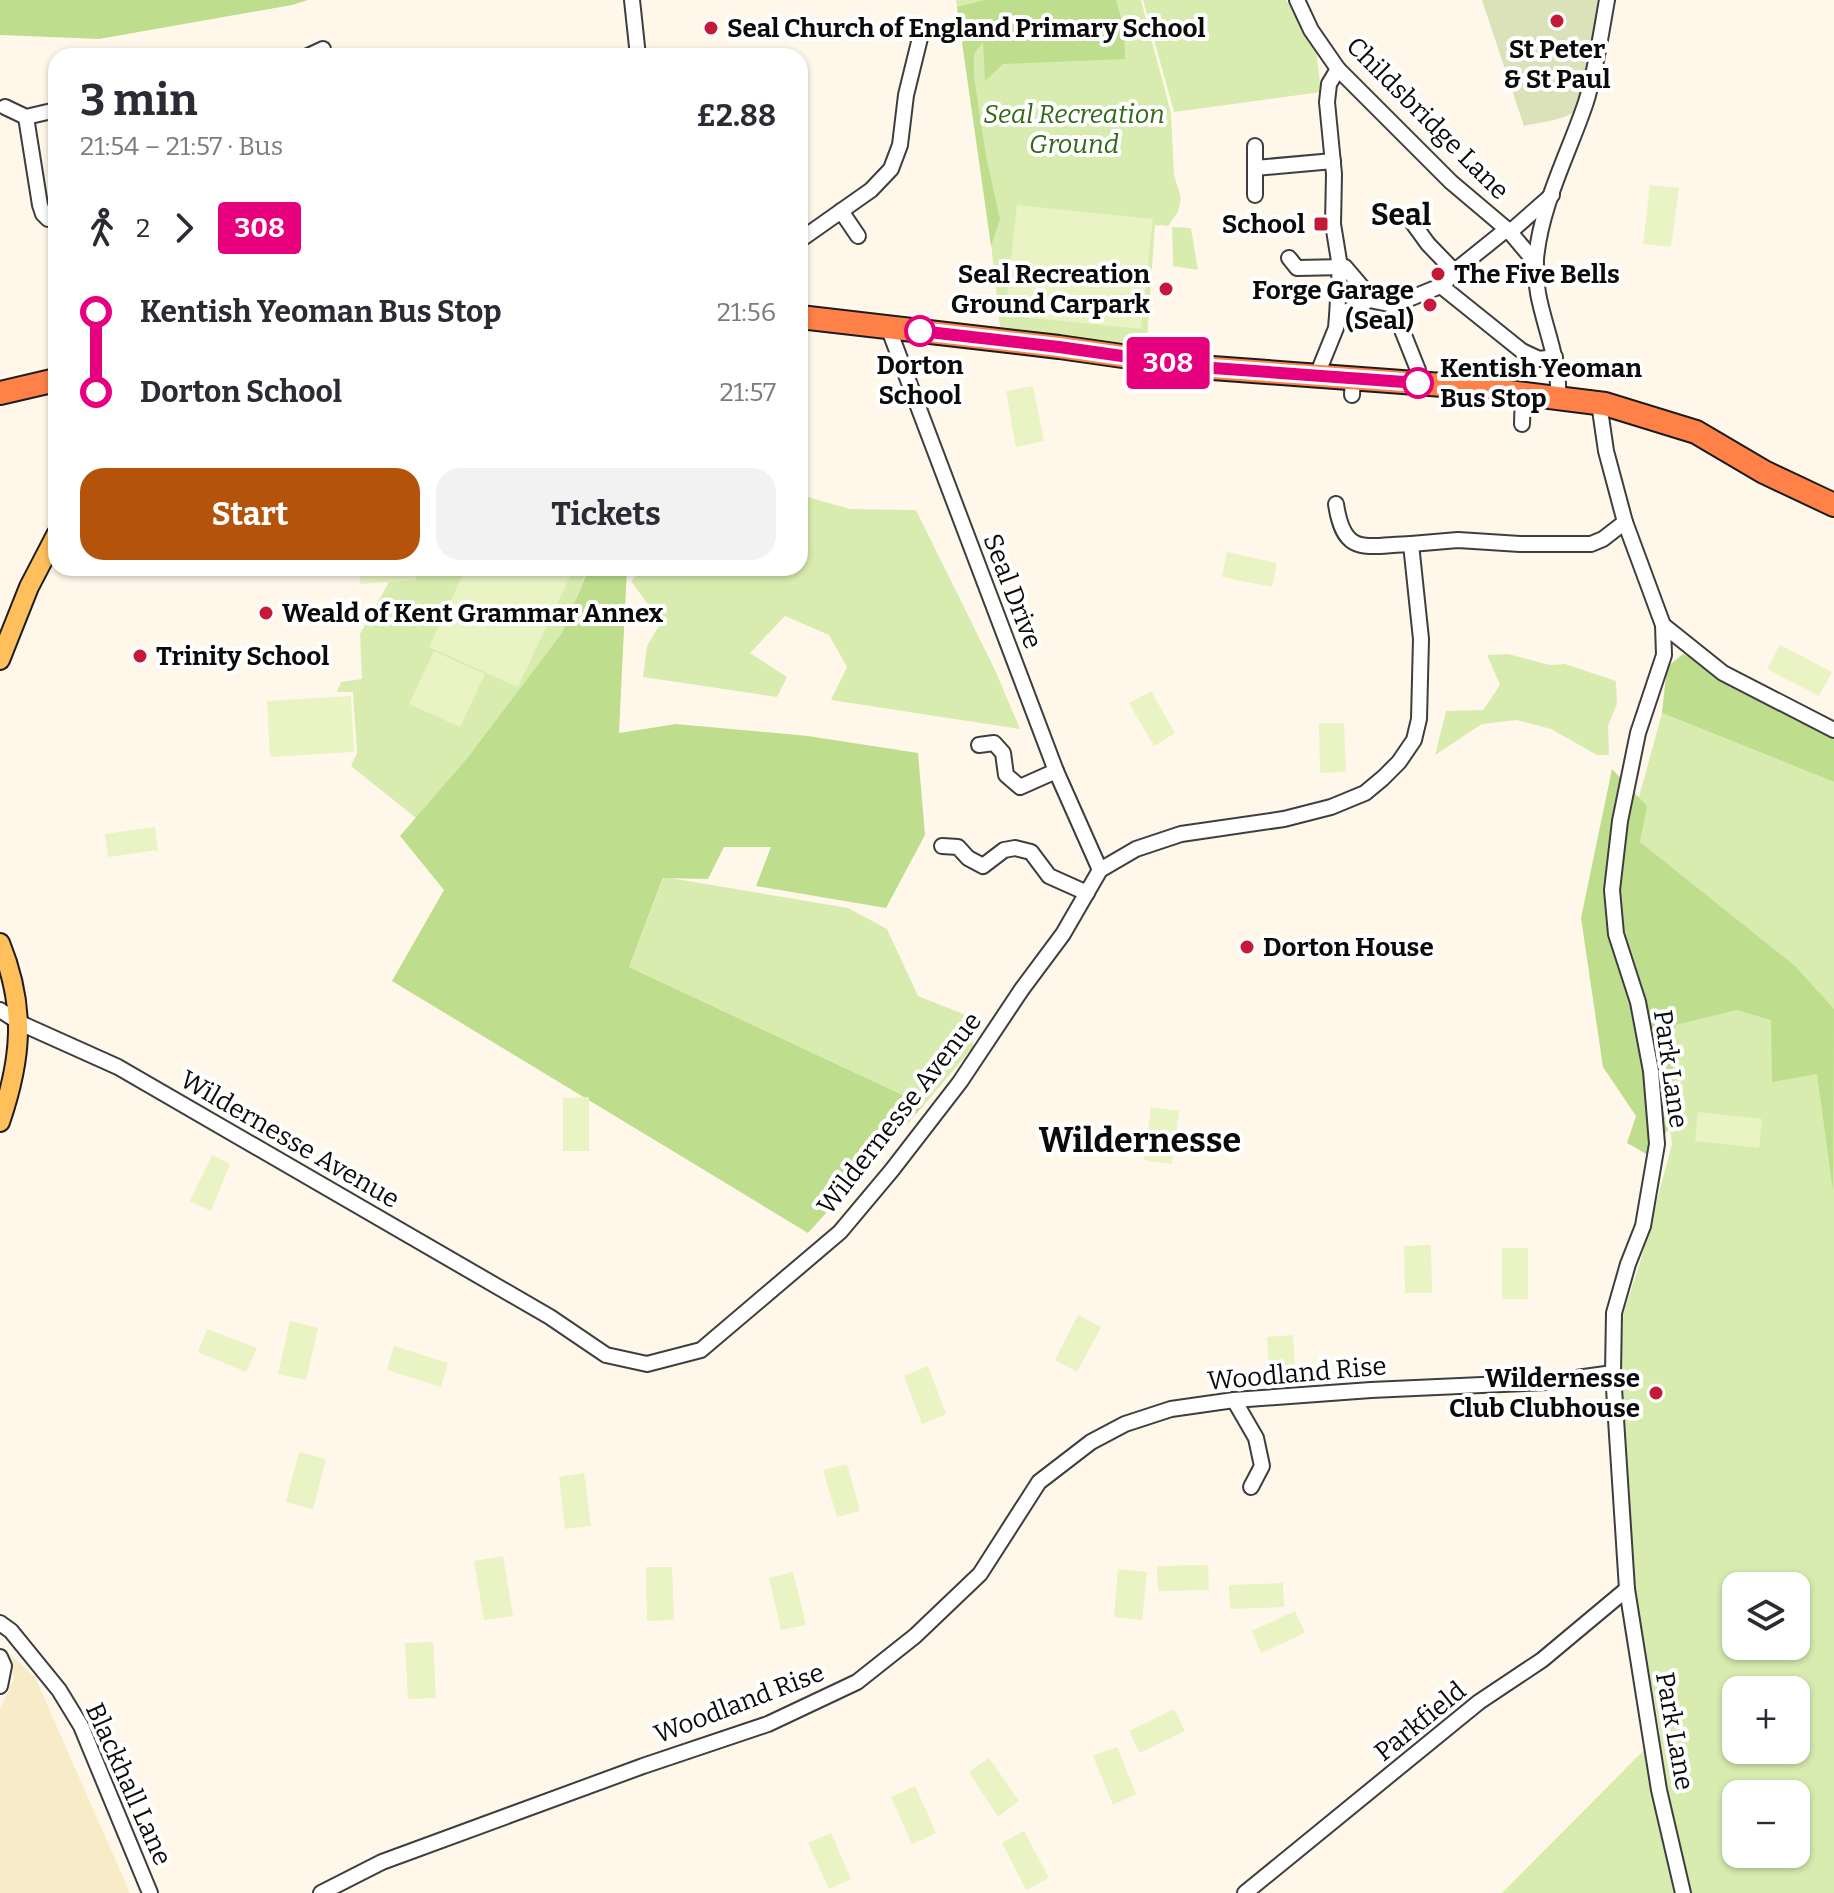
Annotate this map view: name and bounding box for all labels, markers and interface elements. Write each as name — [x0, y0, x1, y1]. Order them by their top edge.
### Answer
marker: St Peter & St Paul — [1548, 12, 1566, 30]
place label: Seal Church of England Primary School — [727, 13, 1206, 44]
marker: Seal Church of England Primary School — [702, 19, 720, 37]
street label: Childsbridge Lane — [1340, 31, 1515, 206]
place label: St Peter & St Paul — [1504, 34, 1610, 95]
text: 3 min — [80, 74, 198, 127]
text: £2.88 — [697, 98, 776, 134]
park label: Seal Recreation Ground — [983, 99, 1165, 160]
text: 21:54 – 21:57 · Bus — [80, 131, 283, 162]
district label: Seal — [1371, 197, 1431, 233]
icon: walk — [80, 206, 124, 250]
icon: forward — [162, 206, 206, 250]
place label: School — [1222, 209, 1305, 240]
text: 308 — [234, 211, 285, 244]
text: 2 — [136, 213, 150, 244]
marker: School — [1312, 215, 1330, 233]
place label: Seal Recreation Ground Carpark — [951, 259, 1151, 320]
place label: The Five Bells — [1454, 259, 1620, 290]
marker: The Five Bells — [1429, 265, 1447, 283]
place label: Forge Garage (Seal) — [1252, 275, 1414, 336]
marker: Seal Recreation Ground Carpark — [1157, 280, 1175, 298]
text: Kentish Yeoman Bus Stop — [140, 294, 502, 330]
marker: Forge Garage (Seal) — [1421, 296, 1439, 314]
text: 21:56 — [717, 297, 776, 328]
marker: Dorton School — [905, 316, 935, 346]
line badge: 308 — [1122, 337, 1214, 389]
text: 308 — [1143, 346, 1193, 379]
place label: Dorton School — [876, 350, 964, 411]
place label: Kentish Yeoman Bus Stop — [1440, 353, 1642, 414]
marker: Kentish Yeoman Bus Stop — [1403, 368, 1433, 398]
text: Dorton School — [140, 374, 342, 410]
text: 21:57 — [719, 377, 776, 408]
button: Start — [80, 468, 420, 560]
button: Tickets — [436, 468, 776, 560]
street label: Seal Drive — [976, 529, 1049, 653]
place label: Weald of Kent Grammar Annex — [282, 598, 663, 629]
marker: Weald of Kent Grammar Annex — [257, 604, 275, 622]
place label: Trinity School — [156, 641, 329, 672]
marker: Trinity School — [131, 647, 149, 665]
place label: Dorton House — [1263, 932, 1434, 963]
marker: Dorton House — [1238, 938, 1256, 956]
street label: Wildernesse Avenue — [811, 1006, 988, 1221]
street label: Park Lane — [1647, 1008, 1694, 1130]
street label: Wildernesse Avenue — [175, 1064, 405, 1215]
district label: Wildernesse — [1039, 1120, 1241, 1161]
street label: Woodland Rise — [1206, 1350, 1388, 1397]
place label: Wildernesse Club Clubhouse — [1449, 1363, 1640, 1424]
marker: Wildernesse Club Clubhouse — [1647, 1384, 1665, 1402]
map controls — [1722, 1572, 1810, 1868]
button: layers — [1722, 1572, 1810, 1660]
street label: Woodland Rise — [650, 1657, 829, 1750]
street label: Park Lane — [1649, 1670, 1700, 1792]
street label: Parkfield — [1368, 1675, 1472, 1768]
button: + — [1722, 1676, 1810, 1764]
street label: Blackhall Lane — [79, 1698, 178, 1870]
button: − — [1722, 1780, 1810, 1868]

